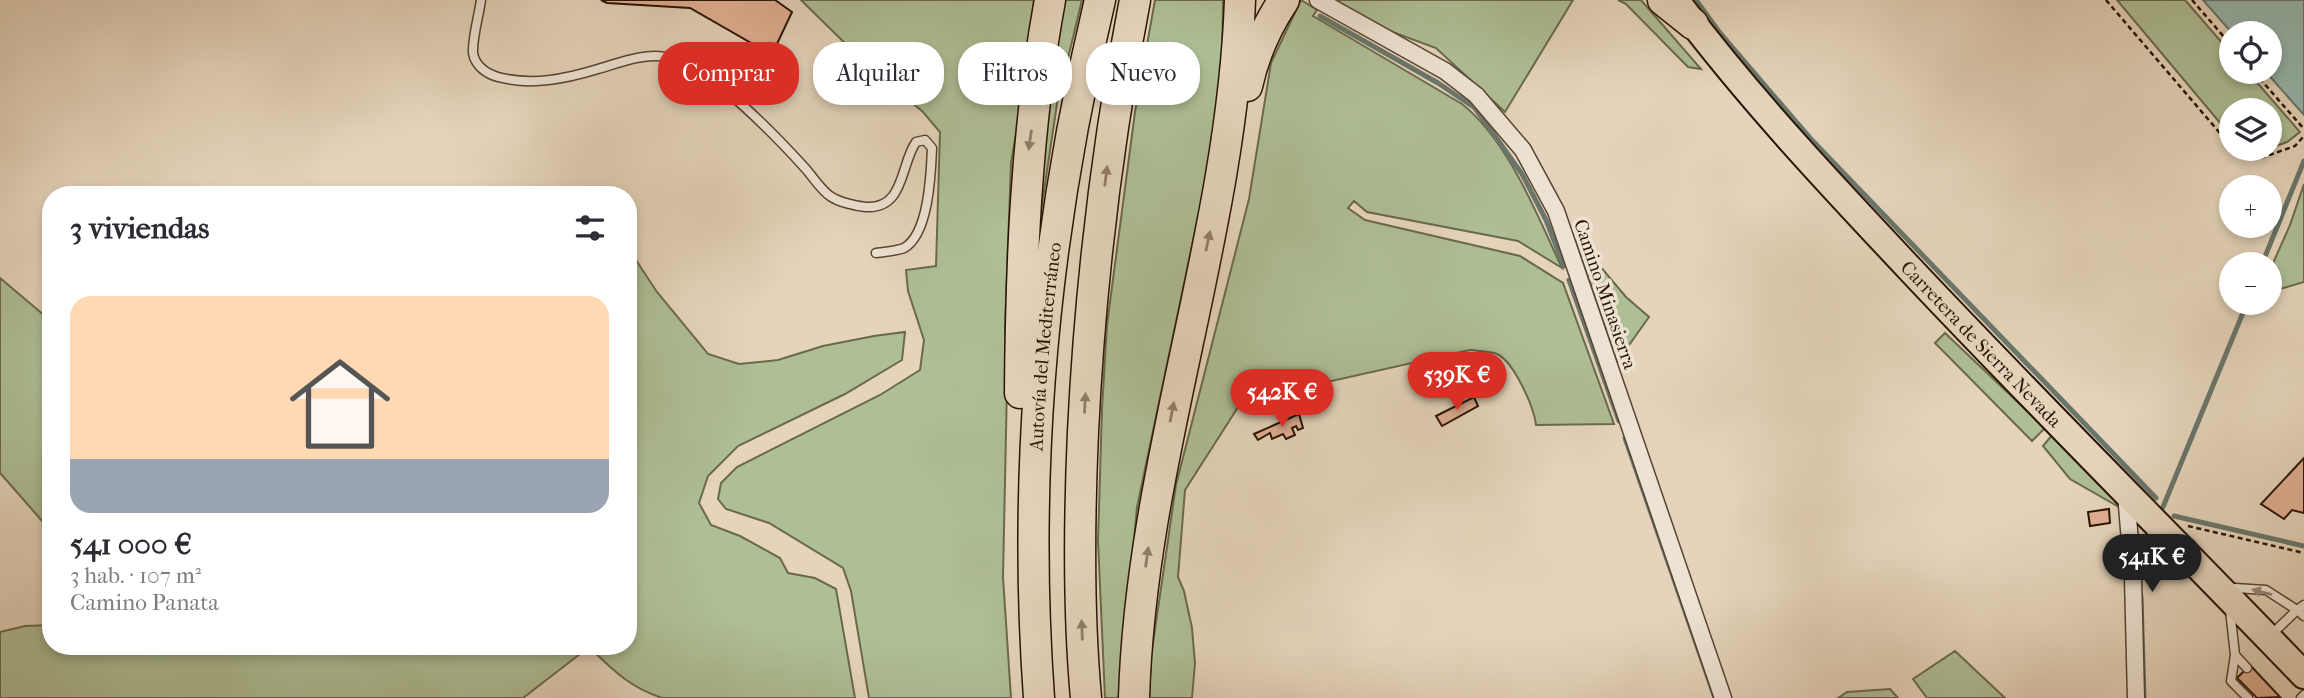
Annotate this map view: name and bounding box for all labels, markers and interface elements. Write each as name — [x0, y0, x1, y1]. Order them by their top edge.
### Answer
map controls — [2219, 21, 2282, 315]
button: locate — [2219, 21, 2282, 84]
chip: Comprar — [658, 42, 799, 105]
chip: Alquilar — [813, 42, 944, 105]
chip: Filtros — [958, 42, 1072, 105]
chip: Nuevo — [1086, 42, 1200, 105]
button: layers — [2219, 98, 2282, 161]
one-way arrow — [1025, 130, 1036, 152]
one-way arrow — [1101, 165, 1112, 187]
button: + — [2219, 175, 2282, 238]
icon: filters — [571, 209, 609, 247]
text: 3 viviendas — [70, 211, 209, 246]
street label: Camino Minasierra — [1569, 216, 1641, 372]
one-way arrow — [1202, 230, 1213, 252]
street label: Autovía del Mediterráneo — [1025, 241, 1066, 452]
button: − — [2219, 252, 2282, 315]
street label: Carretera de Sierra Nevada — [1896, 257, 2066, 432]
icon: home — [277, 341, 403, 467]
pin: 539K € — [1400, 352, 1514, 412]
text: 539K € — [1424, 361, 1490, 388]
pin: 542K € — [1225, 370, 1339, 429]
text: 542K € — [1247, 378, 1317, 405]
one-way arrow — [1079, 391, 1090, 413]
one-way arrow — [1167, 401, 1178, 423]
text: 541 000 € — [70, 527, 192, 562]
pin: 541K € — [2095, 534, 2209, 594]
text: 541K € — [2118, 543, 2186, 570]
one-way arrow — [1141, 546, 1152, 568]
text: 3 hab. · 107 m² — [70, 562, 201, 589]
one-way arrow — [2251, 586, 2273, 597]
text: Camino Panata — [70, 589, 219, 616]
one-way arrow — [1077, 619, 1088, 641]

